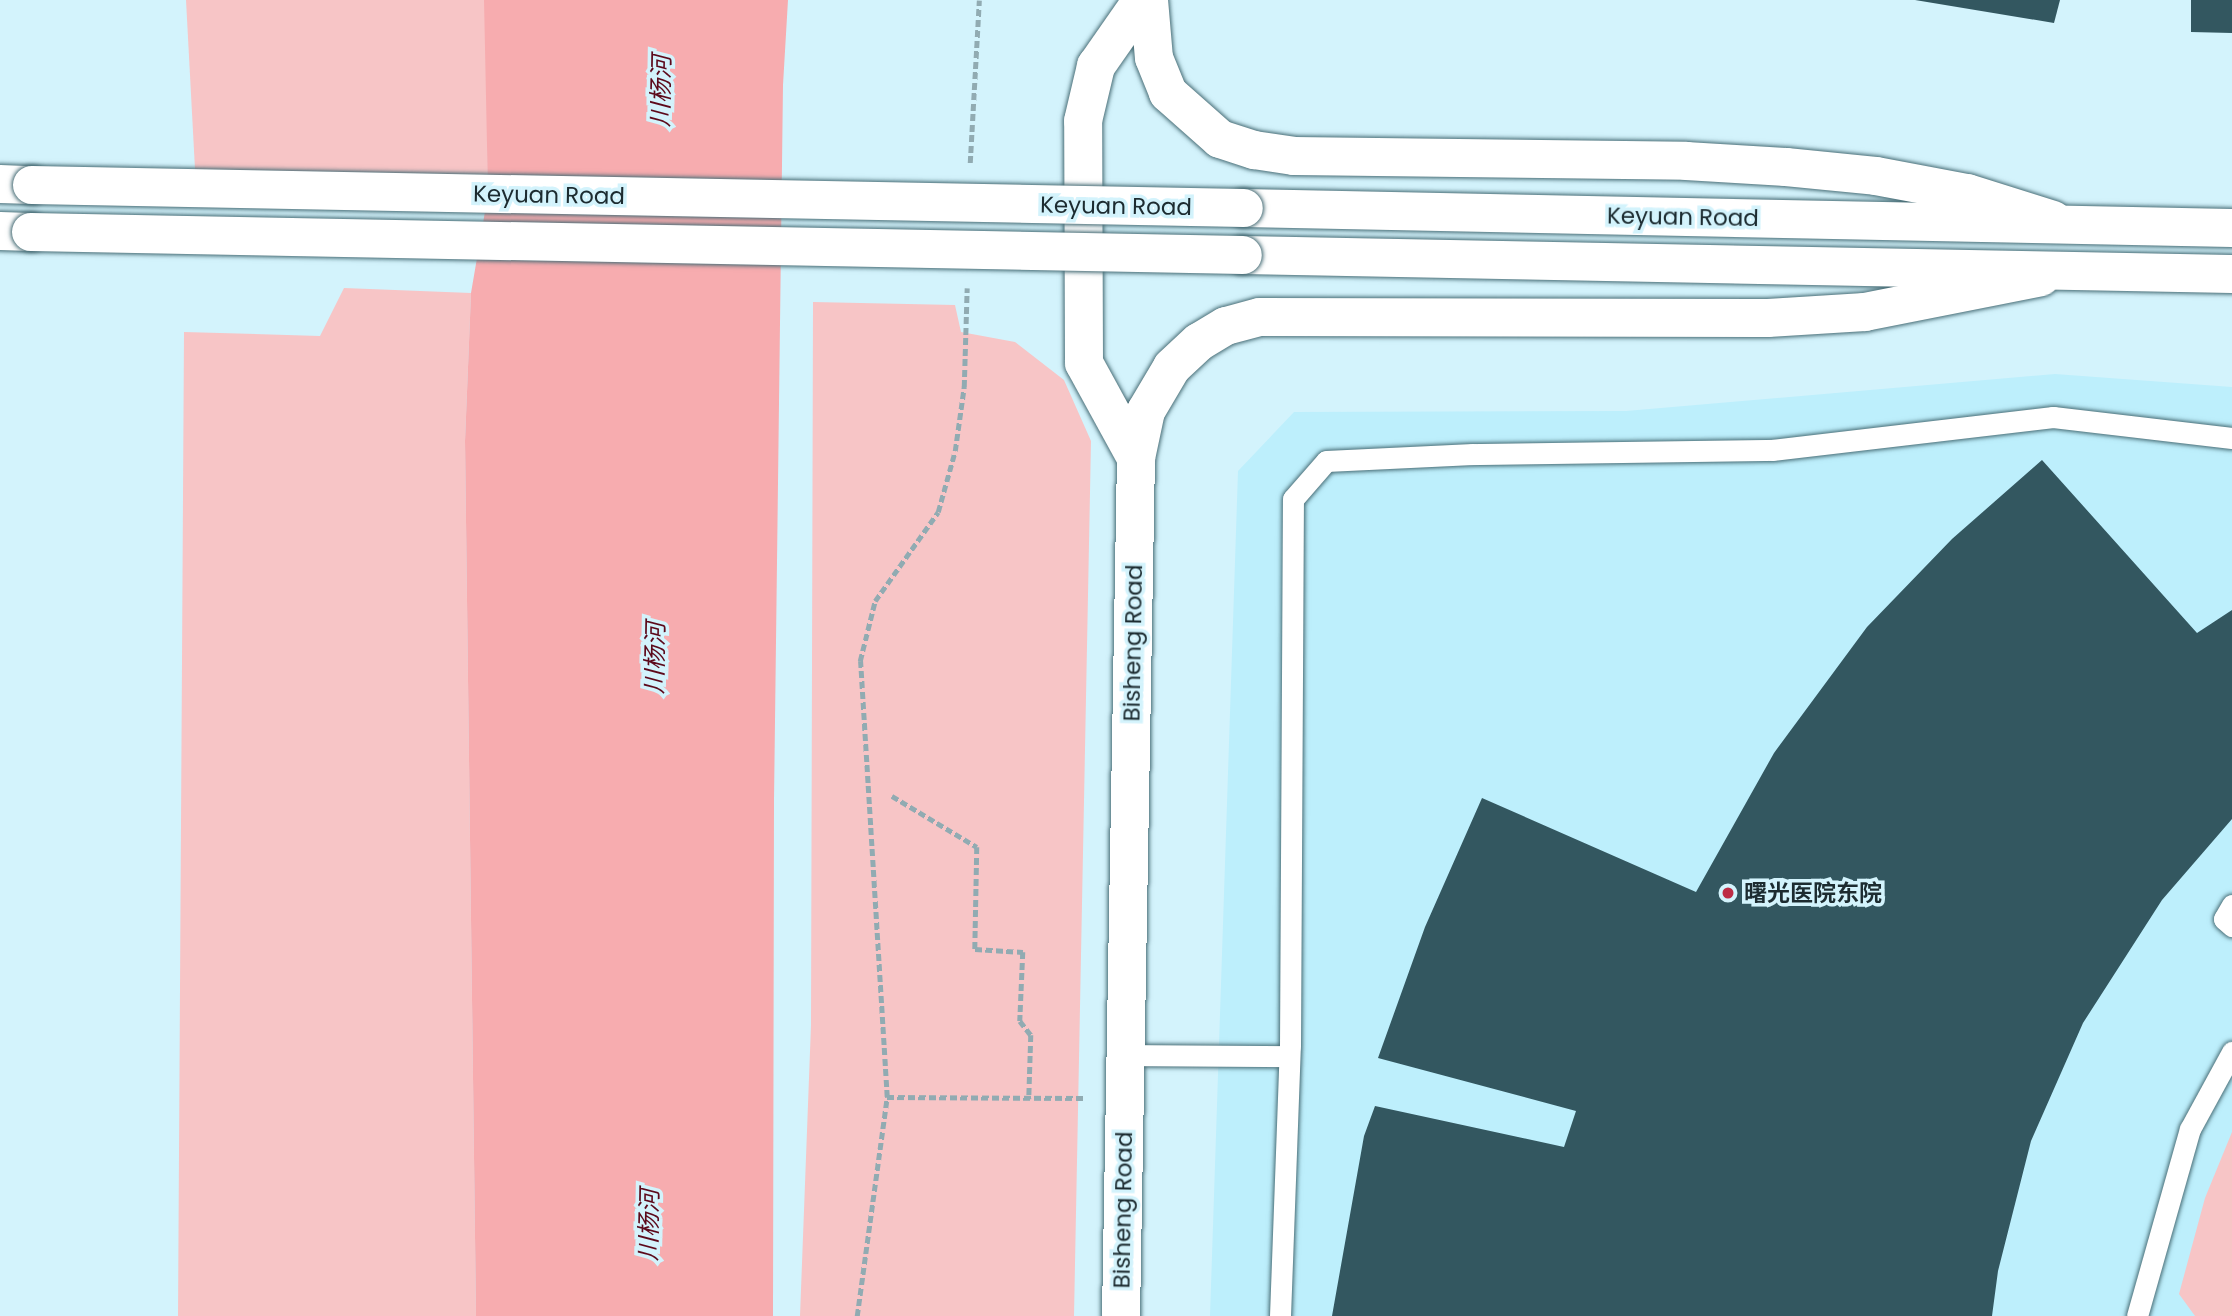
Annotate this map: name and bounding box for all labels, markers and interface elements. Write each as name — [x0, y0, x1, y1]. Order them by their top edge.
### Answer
water label: 川杨河 — [646, 55, 676, 127]
street label: Keyuan Road — [473, 180, 625, 210]
street label: Keyuan Road — [1040, 191, 1192, 221]
street label: Keyuan Road — [1607, 202, 1759, 232]
street label: Bisheng Road — [1118, 564, 1148, 722]
water label: 川杨河 — [640, 622, 670, 694]
place label: 曙光医院东院 — [1744, 879, 1882, 907]
marker: 曙光医院东院 — [1718, 883, 1738, 903]
street label: Bisheng Road — [1108, 1131, 1138, 1289]
water label: 川杨河 — [634, 1189, 664, 1261]

